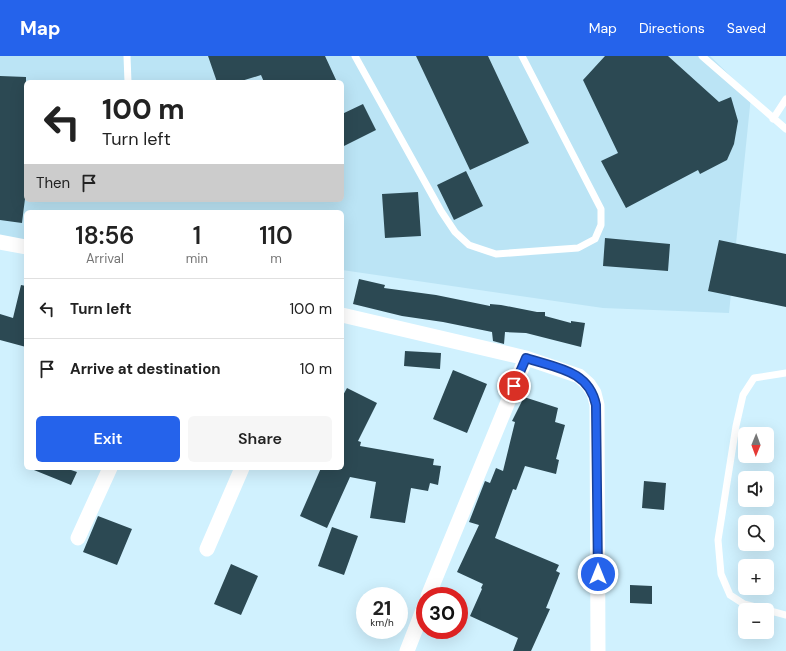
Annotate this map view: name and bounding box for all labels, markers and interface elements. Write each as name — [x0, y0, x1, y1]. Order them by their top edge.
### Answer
text: Map — [20, 16, 60, 41]
text: Map — [589, 19, 617, 37]
text: Directions — [639, 19, 705, 37]
text: Saved — [727, 19, 766, 37]
text: 100 m — [102, 91, 185, 128]
icon: left — [36, 96, 88, 148]
text: Turn left — [102, 127, 171, 151]
icon: arrive — [78, 172, 100, 194]
text: Then — [36, 173, 70, 193]
text: 18:56 — [75, 220, 134, 251]
text: 1 — [193, 220, 201, 251]
text: 110 — [259, 220, 293, 251]
text: Arrival — [86, 250, 124, 267]
text: min — [186, 250, 208, 267]
text: m — [270, 250, 282, 267]
icon: left — [36, 298, 58, 320]
text: Turn left — [70, 299, 131, 319]
text: 100 m — [289, 299, 332, 319]
icon: arrive — [36, 358, 58, 380]
text: Arrive at destination — [70, 359, 221, 379]
text: 10 m — [300, 359, 332, 379]
pin — [497, 369, 531, 403]
icon: arrive — [503, 375, 525, 397]
button: Exit — [36, 416, 180, 462]
button: Share — [188, 416, 332, 462]
north arrow — [738, 427, 774, 463]
map controls — [738, 427, 774, 639]
button: sound — [738, 471, 774, 507]
button: search — [738, 515, 774, 551]
position arrow — [577, 553, 619, 595]
button: + — [738, 559, 774, 595]
speed limit sign: 30 — [416, 587, 468, 639]
text: 21 — [373, 595, 391, 621]
button: − — [738, 603, 774, 639]
text: km/h — [370, 616, 394, 629]

